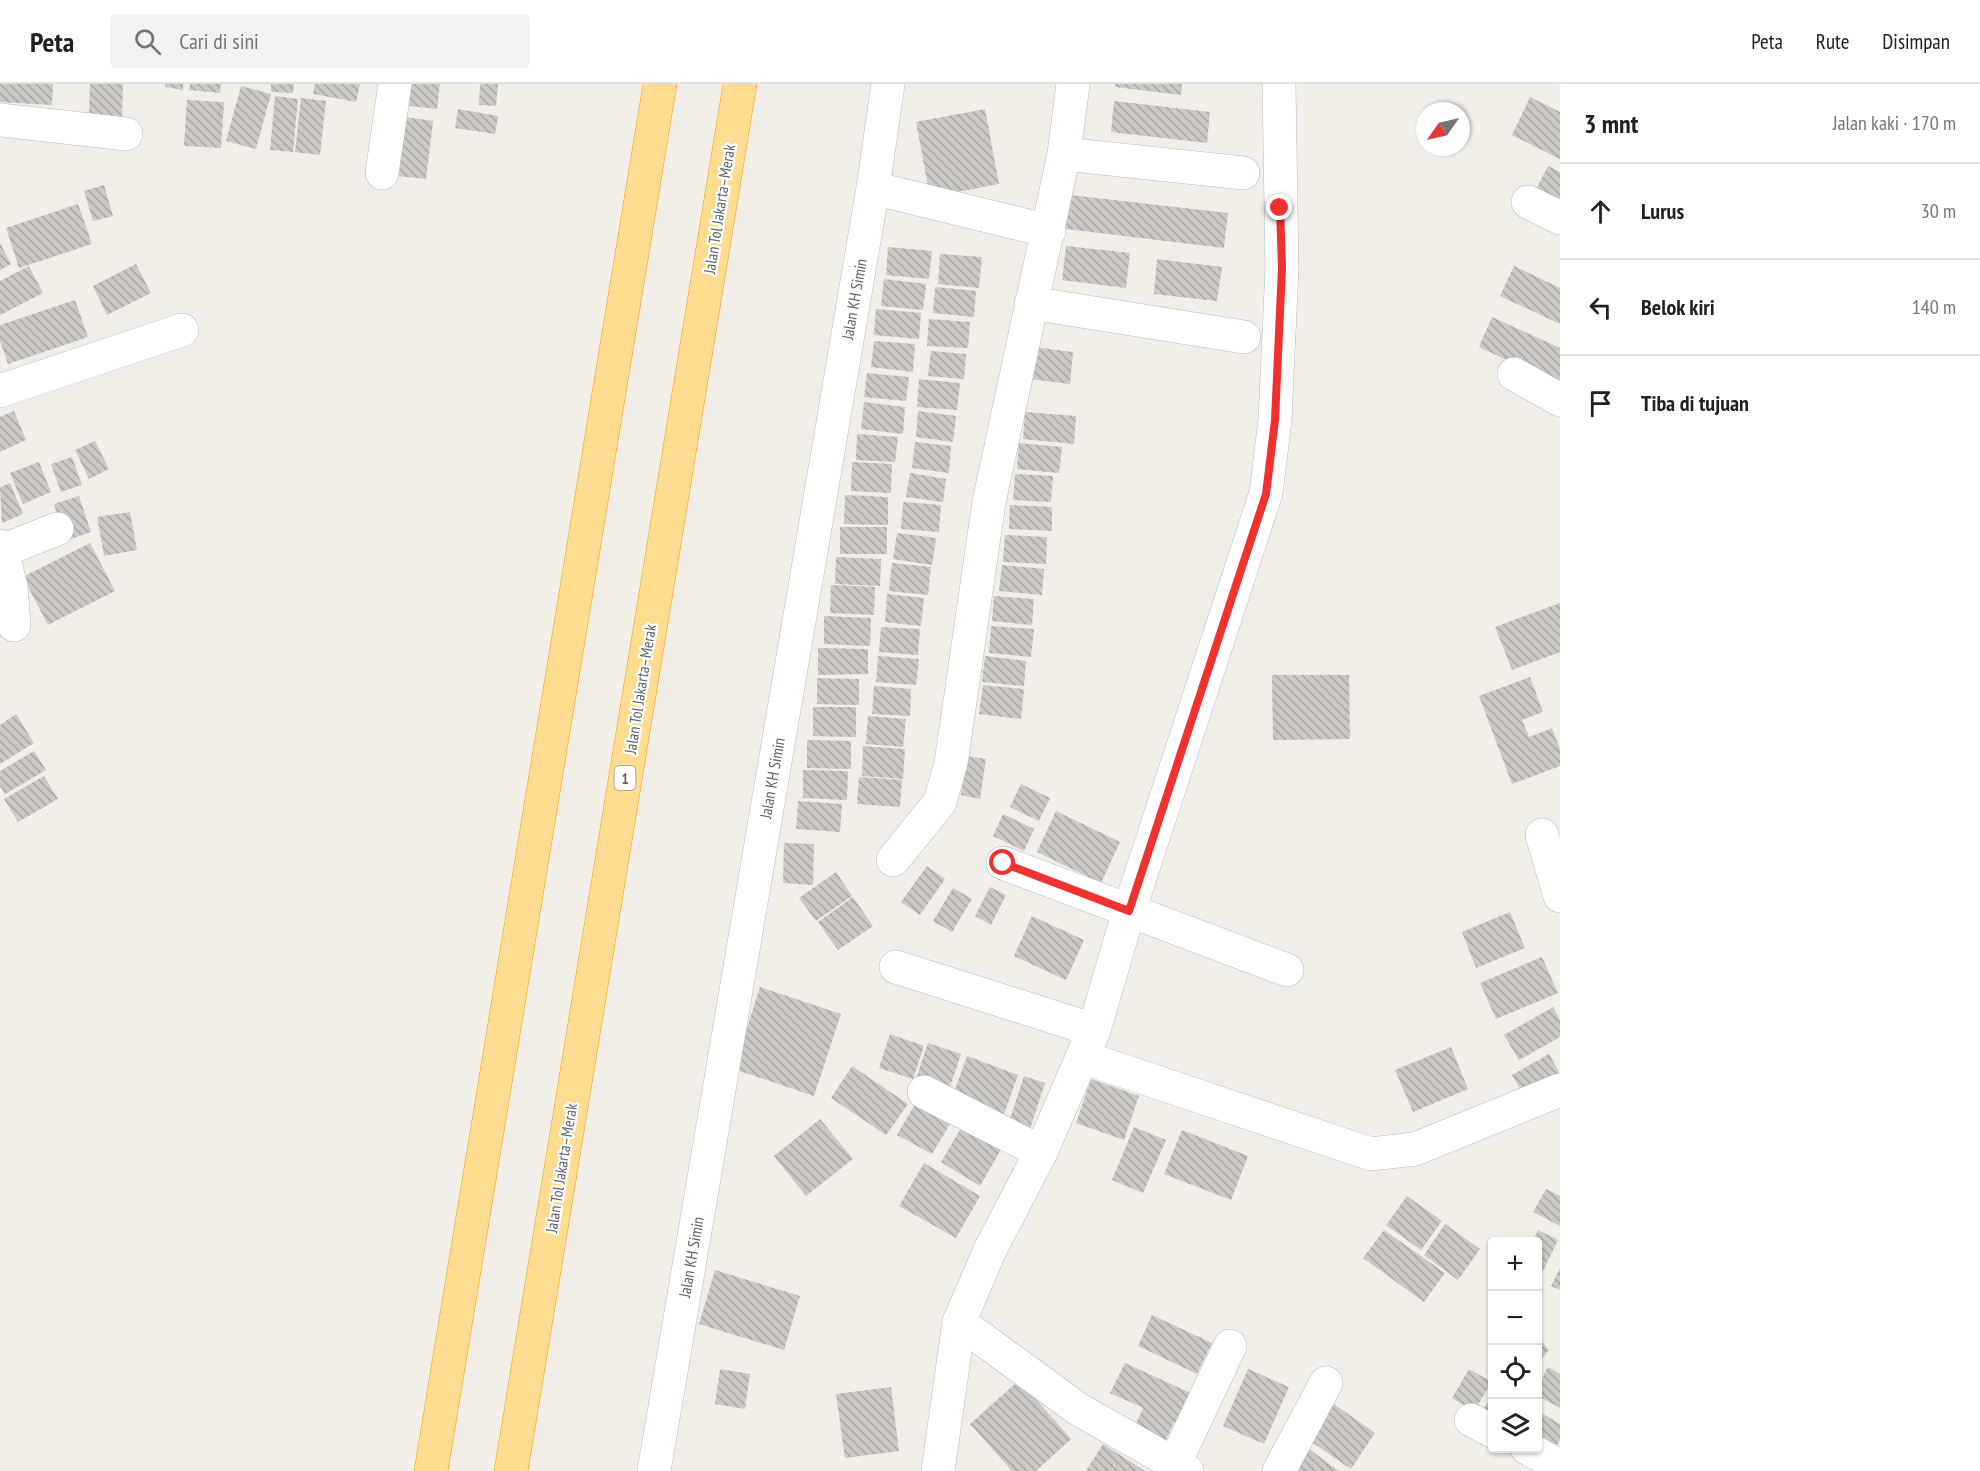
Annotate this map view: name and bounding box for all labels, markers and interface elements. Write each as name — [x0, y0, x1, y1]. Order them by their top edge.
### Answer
search box — [110, 14, 530, 68]
text: Peta — [30, 23, 74, 60]
icon: search — [131, 25, 164, 58]
text: Cari di sini — [179, 27, 259, 55]
text: Peta — [1751, 28, 1783, 55]
text: Rute — [1816, 28, 1849, 55]
text: Disimpan — [1882, 28, 1950, 55]
north arrow — [1416, 102, 1470, 156]
text: 3 mnt — [1584, 107, 1638, 140]
text: Jalan kaki · 170 m — [1833, 110, 1956, 136]
street label: Jalan Tol Jakarta–Merak — [699, 142, 739, 276]
route end — [1266, 194, 1292, 220]
icon: ahead — [1584, 195, 1617, 228]
text: Lurus — [1641, 197, 1684, 225]
text: 30 m — [1921, 198, 1956, 224]
street label: Jalan KH Simin — [837, 257, 871, 342]
icon: left — [1584, 291, 1617, 324]
text: Belok kiri — [1641, 293, 1715, 321]
text: 140 m — [1912, 294, 1956, 320]
icon: arrive — [1584, 387, 1617, 420]
text: Tiba di tujuan — [1641, 389, 1749, 417]
street label: Jalan Tol Jakarta–Merak — [620, 622, 660, 756]
street label: Jalan KH Simin — [755, 736, 789, 821]
road number: 1 — [614, 766, 636, 790]
route start — [989, 849, 1015, 875]
street label: Jalan Tol Jakarta–Merak — [541, 1101, 581, 1235]
street label: Jalan KH Simin — [674, 1215, 708, 1300]
map controls — [1488, 1237, 1542, 1453]
button: + — [1488, 1237, 1542, 1291]
button: − — [1488, 1291, 1542, 1345]
button: locate — [1488, 1345, 1542, 1399]
button: layers — [1488, 1399, 1542, 1453]

